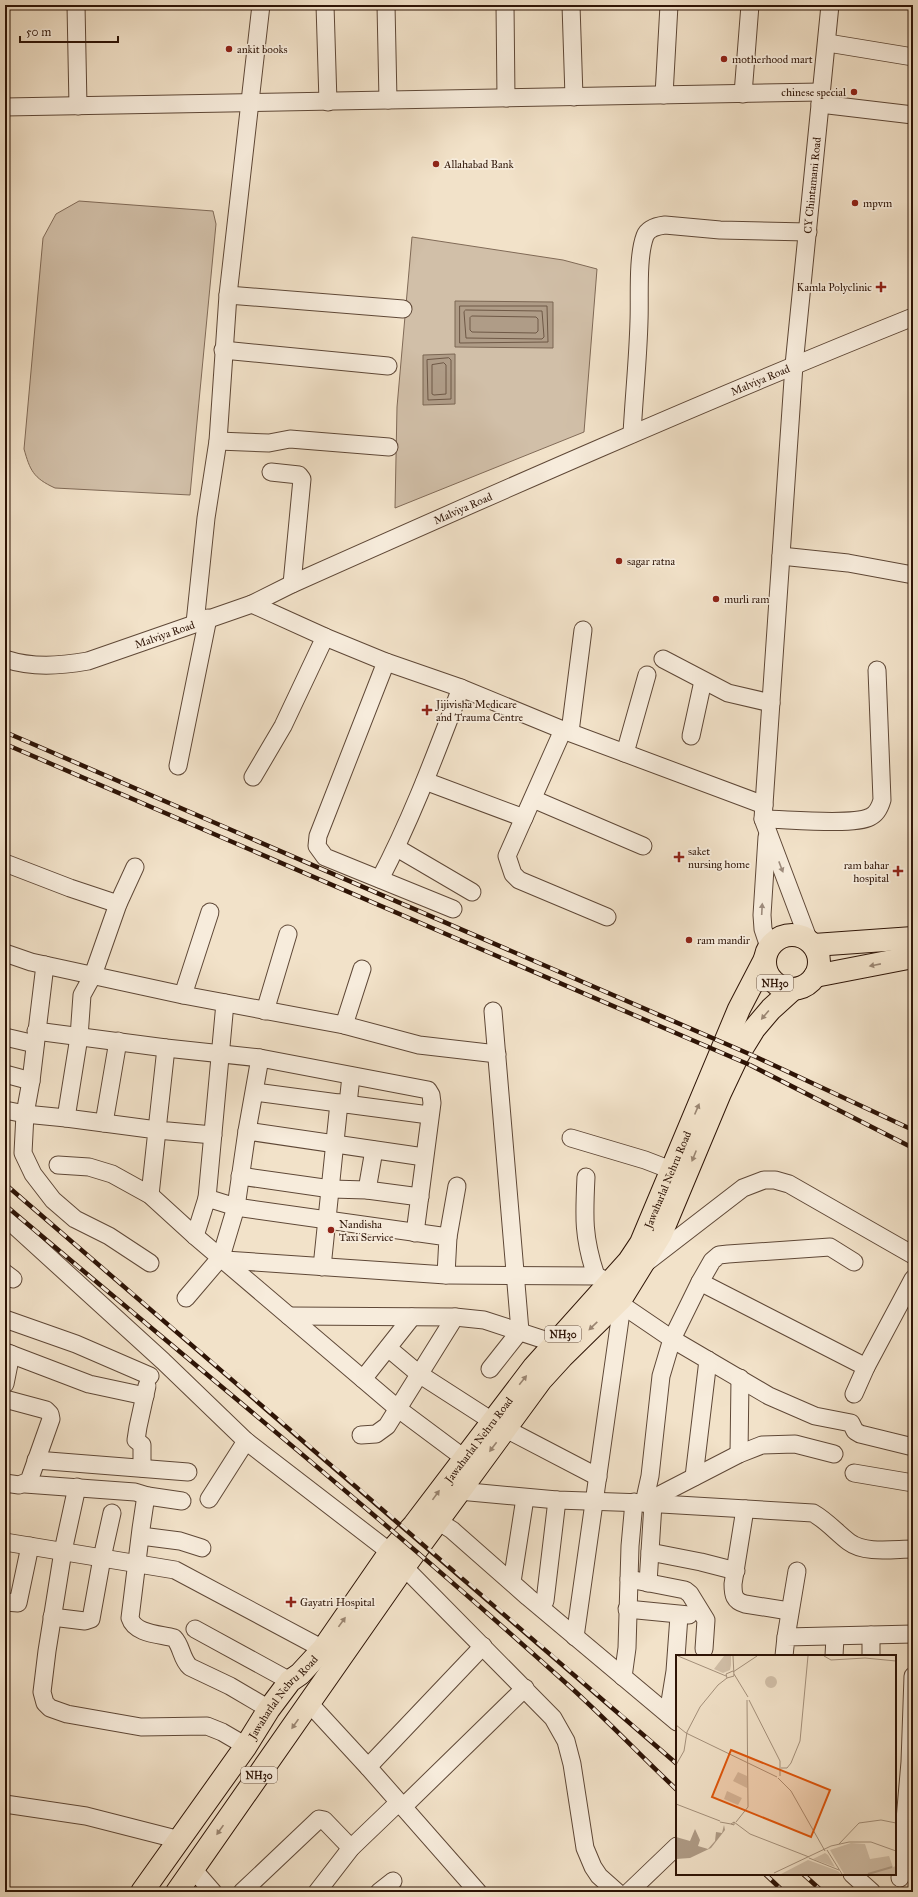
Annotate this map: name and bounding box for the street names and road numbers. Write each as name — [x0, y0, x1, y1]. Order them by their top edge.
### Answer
street label: CY Chintamani Road — [801, 136, 824, 234]
street label: Malviya Road — [729, 362, 792, 398]
street label: Malviya Road — [432, 490, 495, 527]
street label: Malviya Road — [133, 618, 197, 651]
road number: NH30 — [757, 975, 793, 991]
street label: Jawaharlal Nehru Road — [641, 1129, 694, 1232]
road number: NH30 — [545, 1326, 581, 1342]
street label: Jawaharlal Nehru Road — [442, 1394, 516, 1487]
street label: Jawaharlal Nehru Road — [245, 1653, 321, 1743]
road number: NH30 — [241, 1767, 277, 1783]

